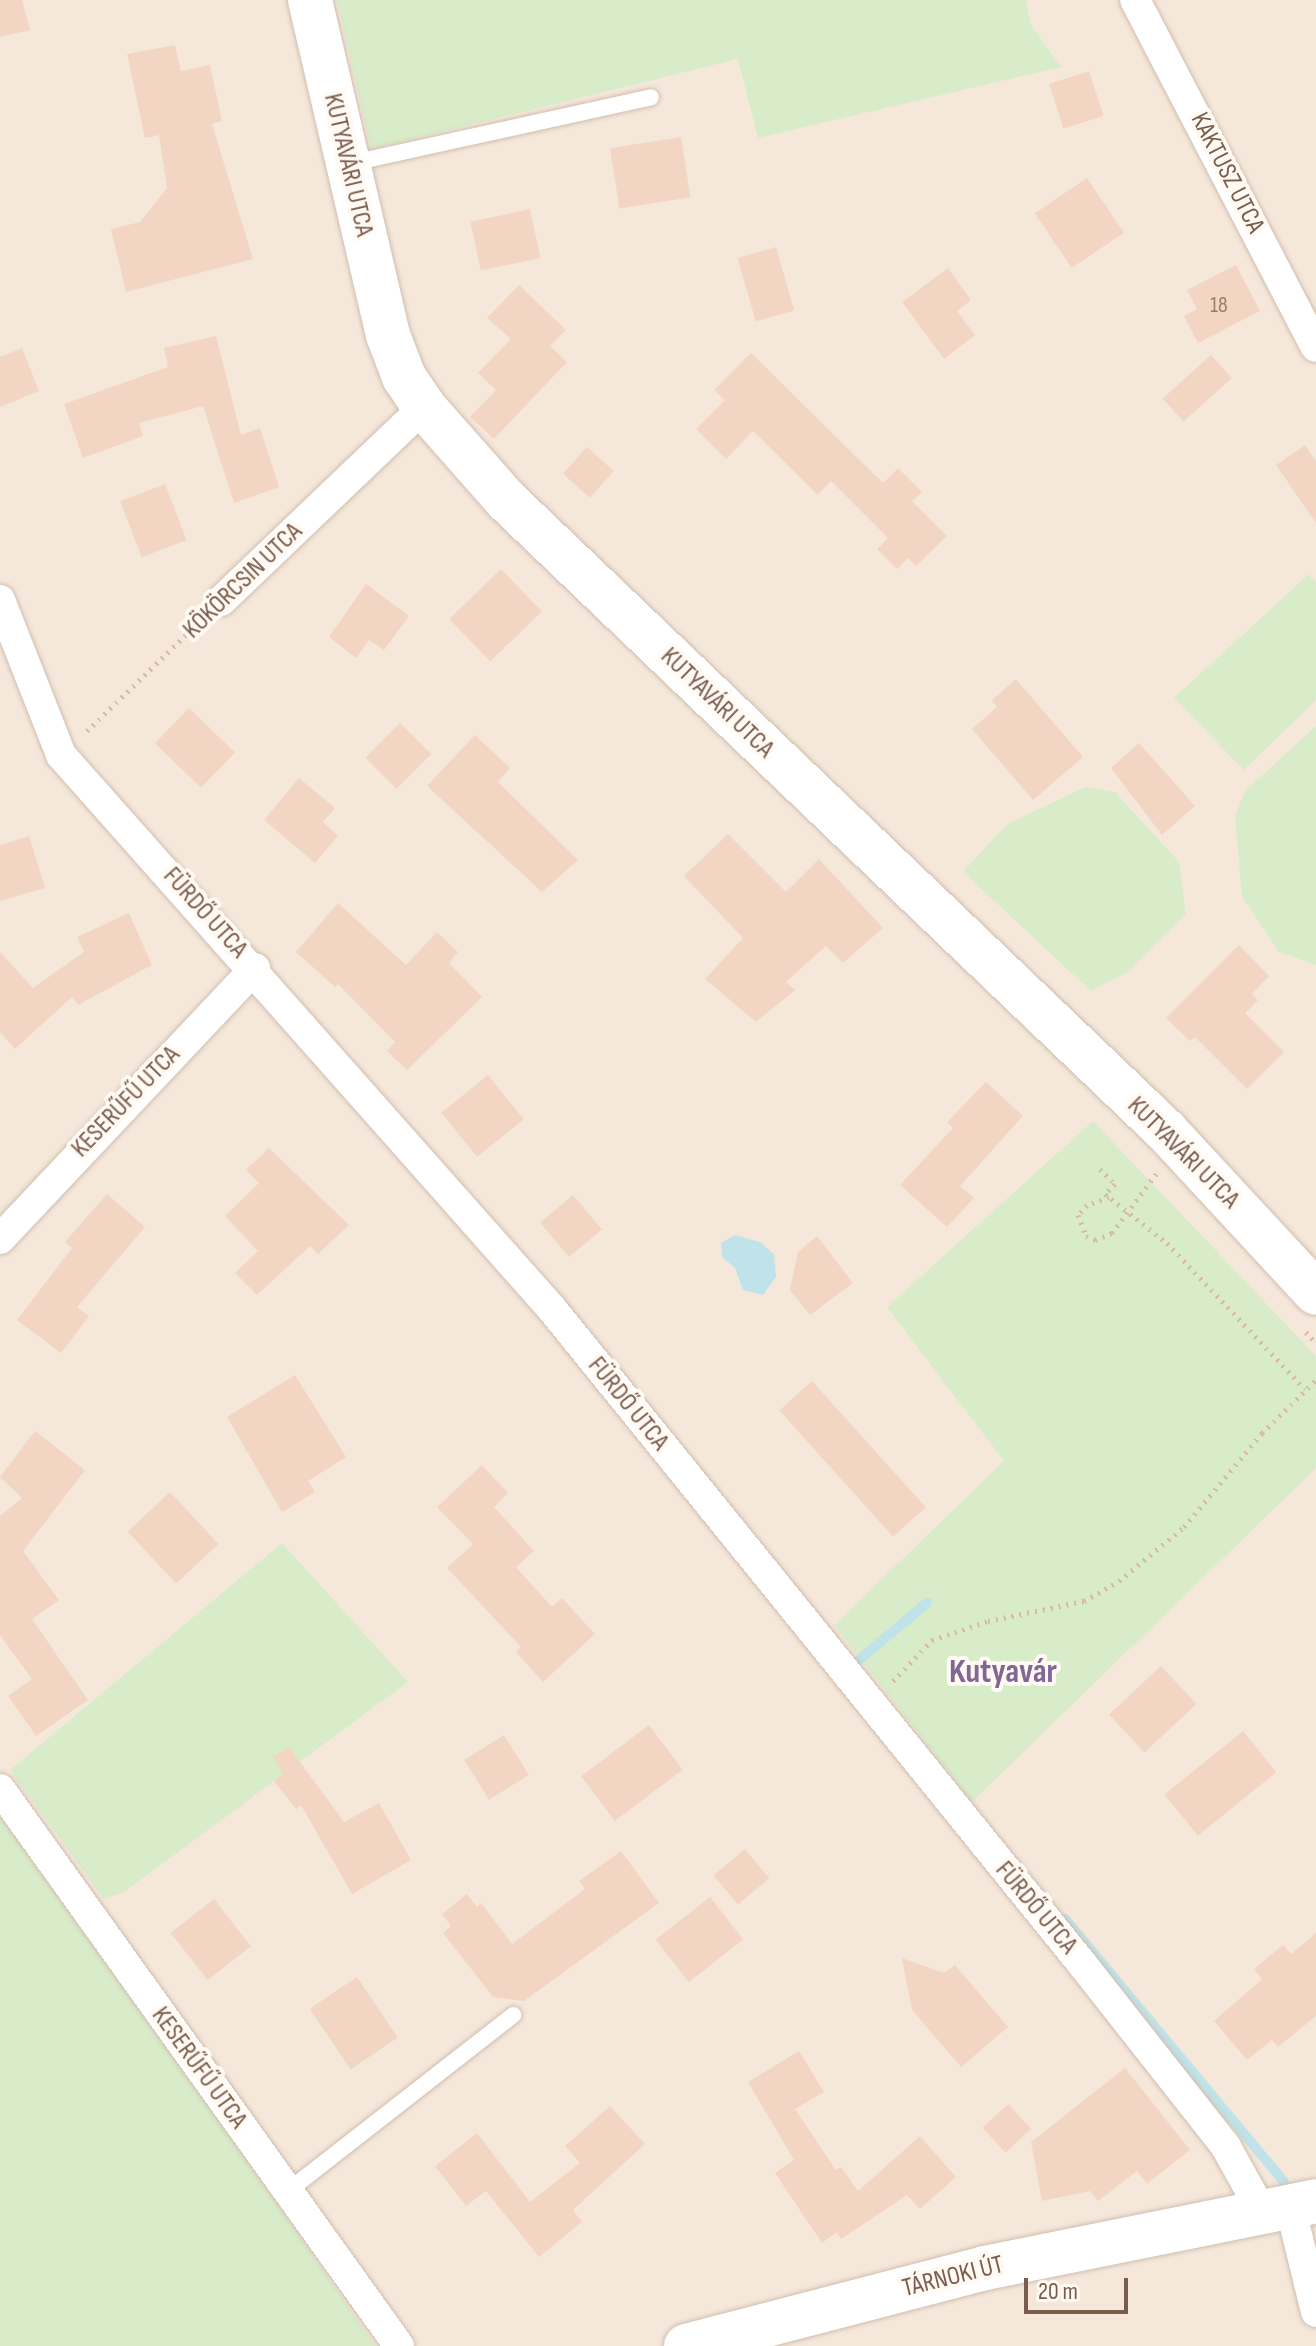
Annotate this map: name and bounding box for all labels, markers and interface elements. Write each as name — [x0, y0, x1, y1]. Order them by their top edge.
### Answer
street label: KUTYAVÁRI UTCA — [316, 91, 380, 239]
street label: KAKTUSZ UTCA — [1183, 108, 1271, 238]
house number: 18 — [1210, 293, 1228, 319]
street label: KÖKÖRCSIN UTCA — [177, 516, 309, 646]
street label: KUTYAVÁRI UTCA — [654, 641, 780, 765]
street label: FÜRDŐ UTCA — [156, 861, 254, 965]
street label: KESERŰFŰ UTCA — [65, 1040, 187, 1164]
street label: KUTYAVÁRI UTCA — [1121, 1091, 1245, 1215]
street label: FÜRDŐ UTCA — [581, 1351, 675, 1457]
district label: Kutyavár — [949, 1652, 1057, 1692]
street label: FÜRDŐ UTCA — [988, 1855, 1084, 1961]
street label: KESERŰFŰ UTCA — [144, 2001, 254, 2135]
street label: TÁRNOKI ÚT — [899, 2249, 1007, 2305]
scale bar — [1028, 2262, 1132, 2312]
text: 20 m — [1038, 2277, 1078, 2306]

